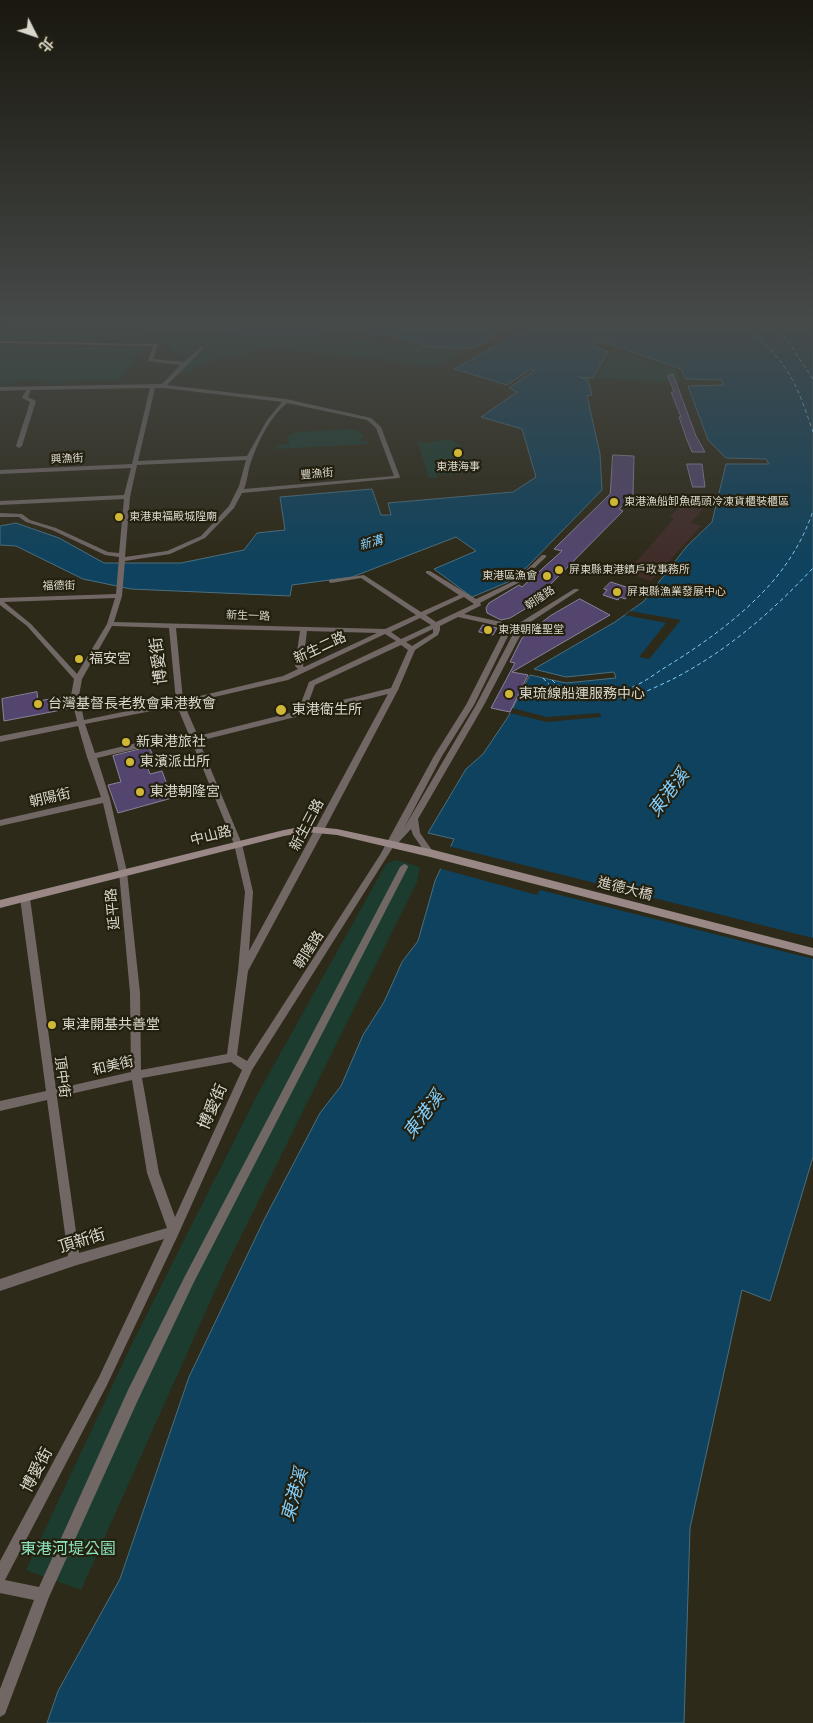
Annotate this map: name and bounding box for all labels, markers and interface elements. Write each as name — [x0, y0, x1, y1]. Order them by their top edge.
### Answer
north arrow — [10, 10, 60, 60]
text: 北 — [35, 34, 58, 56]
marker: 東港海事 — [452, 447, 464, 459]
street label: 興漁街 — [50, 452, 84, 466]
place label: 東港海事 — [436, 460, 480, 474]
street label: 豐漁街 — [300, 466, 334, 482]
place label: 東港漁船卸魚碼頭冷凍貨櫃裝櫃區 — [624, 495, 789, 509]
marker: 東港漁船卸魚碼頭冷凍貨櫃裝櫃區 — [608, 496, 620, 508]
place label: 東港東福殿城隍廟 — [129, 510, 217, 524]
marker: 東港東福殿城隍廟 — [113, 511, 125, 523]
water label: 新溝 — [357, 533, 385, 553]
place label: 屏東縣東港鎮戶政事務所 — [569, 563, 690, 577]
marker: 屏東縣東港鎮戶政事務所 — [553, 564, 565, 576]
place label: 東港區漁會 — [482, 569, 537, 583]
marker: 東港區漁會 — [541, 570, 553, 582]
street label: 福德街 — [42, 579, 76, 593]
street label: 朝隆路 — [523, 583, 557, 613]
place label: 屏東縣漁業發展中心 — [627, 585, 726, 599]
marker: 屏東縣漁業發展中心 — [611, 586, 623, 598]
street label: 新生一路 — [226, 609, 270, 623]
place label: 東港朝隆聖堂 — [498, 623, 564, 637]
marker: 東港朝隆聖堂 — [482, 624, 494, 636]
street label: 新生二路 — [291, 629, 349, 667]
street label: 博愛街 — [147, 636, 171, 686]
place label: 福安宮 — [89, 651, 131, 667]
marker: 福安宮 — [73, 653, 85, 665]
place label: 東琉線船運服務中心 — [519, 686, 645, 702]
marker: 東琉線船運服務中心 — [503, 688, 515, 700]
place label: 台灣基督長老教會東港教會 — [48, 696, 216, 712]
marker: 台灣基督長老教會東港教會 — [32, 698, 44, 710]
place label: 東港衛生所 — [292, 702, 362, 718]
marker: 東港衛生所 — [274, 703, 288, 717]
place label: 新東港旅社 — [136, 734, 206, 750]
marker: 新東港旅社 — [120, 736, 132, 748]
place label: 東濱派出所 — [140, 754, 210, 770]
marker: 東濱派出所 — [124, 756, 136, 768]
water label: 東港溪 — [644, 765, 694, 821]
place label: 東港朝隆宮 — [150, 784, 220, 800]
street label: 朝陽街 — [28, 785, 72, 811]
marker: 東港朝隆宮 — [134, 786, 146, 798]
street label: 新生三路 — [286, 796, 328, 854]
street label: 中山路 — [189, 823, 233, 849]
street label: 進德大橋 — [596, 874, 654, 904]
street label: 延平路 — [103, 887, 123, 931]
street label: 朝隆路 — [291, 928, 327, 972]
place label: 東津開基共善堂 — [62, 1017, 160, 1033]
marker: 東津開基共善堂 — [46, 1019, 58, 1031]
street label: 和美街 — [91, 1053, 135, 1079]
street label: 頂中街 — [51, 1055, 73, 1099]
street label: 博愛街 — [194, 1081, 232, 1133]
water label: 東港溪 — [399, 1087, 449, 1143]
street label: 頂新街 — [56, 1225, 108, 1257]
street label: 博愛街 — [17, 1444, 57, 1496]
water label: 東港溪 — [277, 1466, 313, 1524]
park label: 東港河堤公園 — [20, 1539, 116, 1559]

